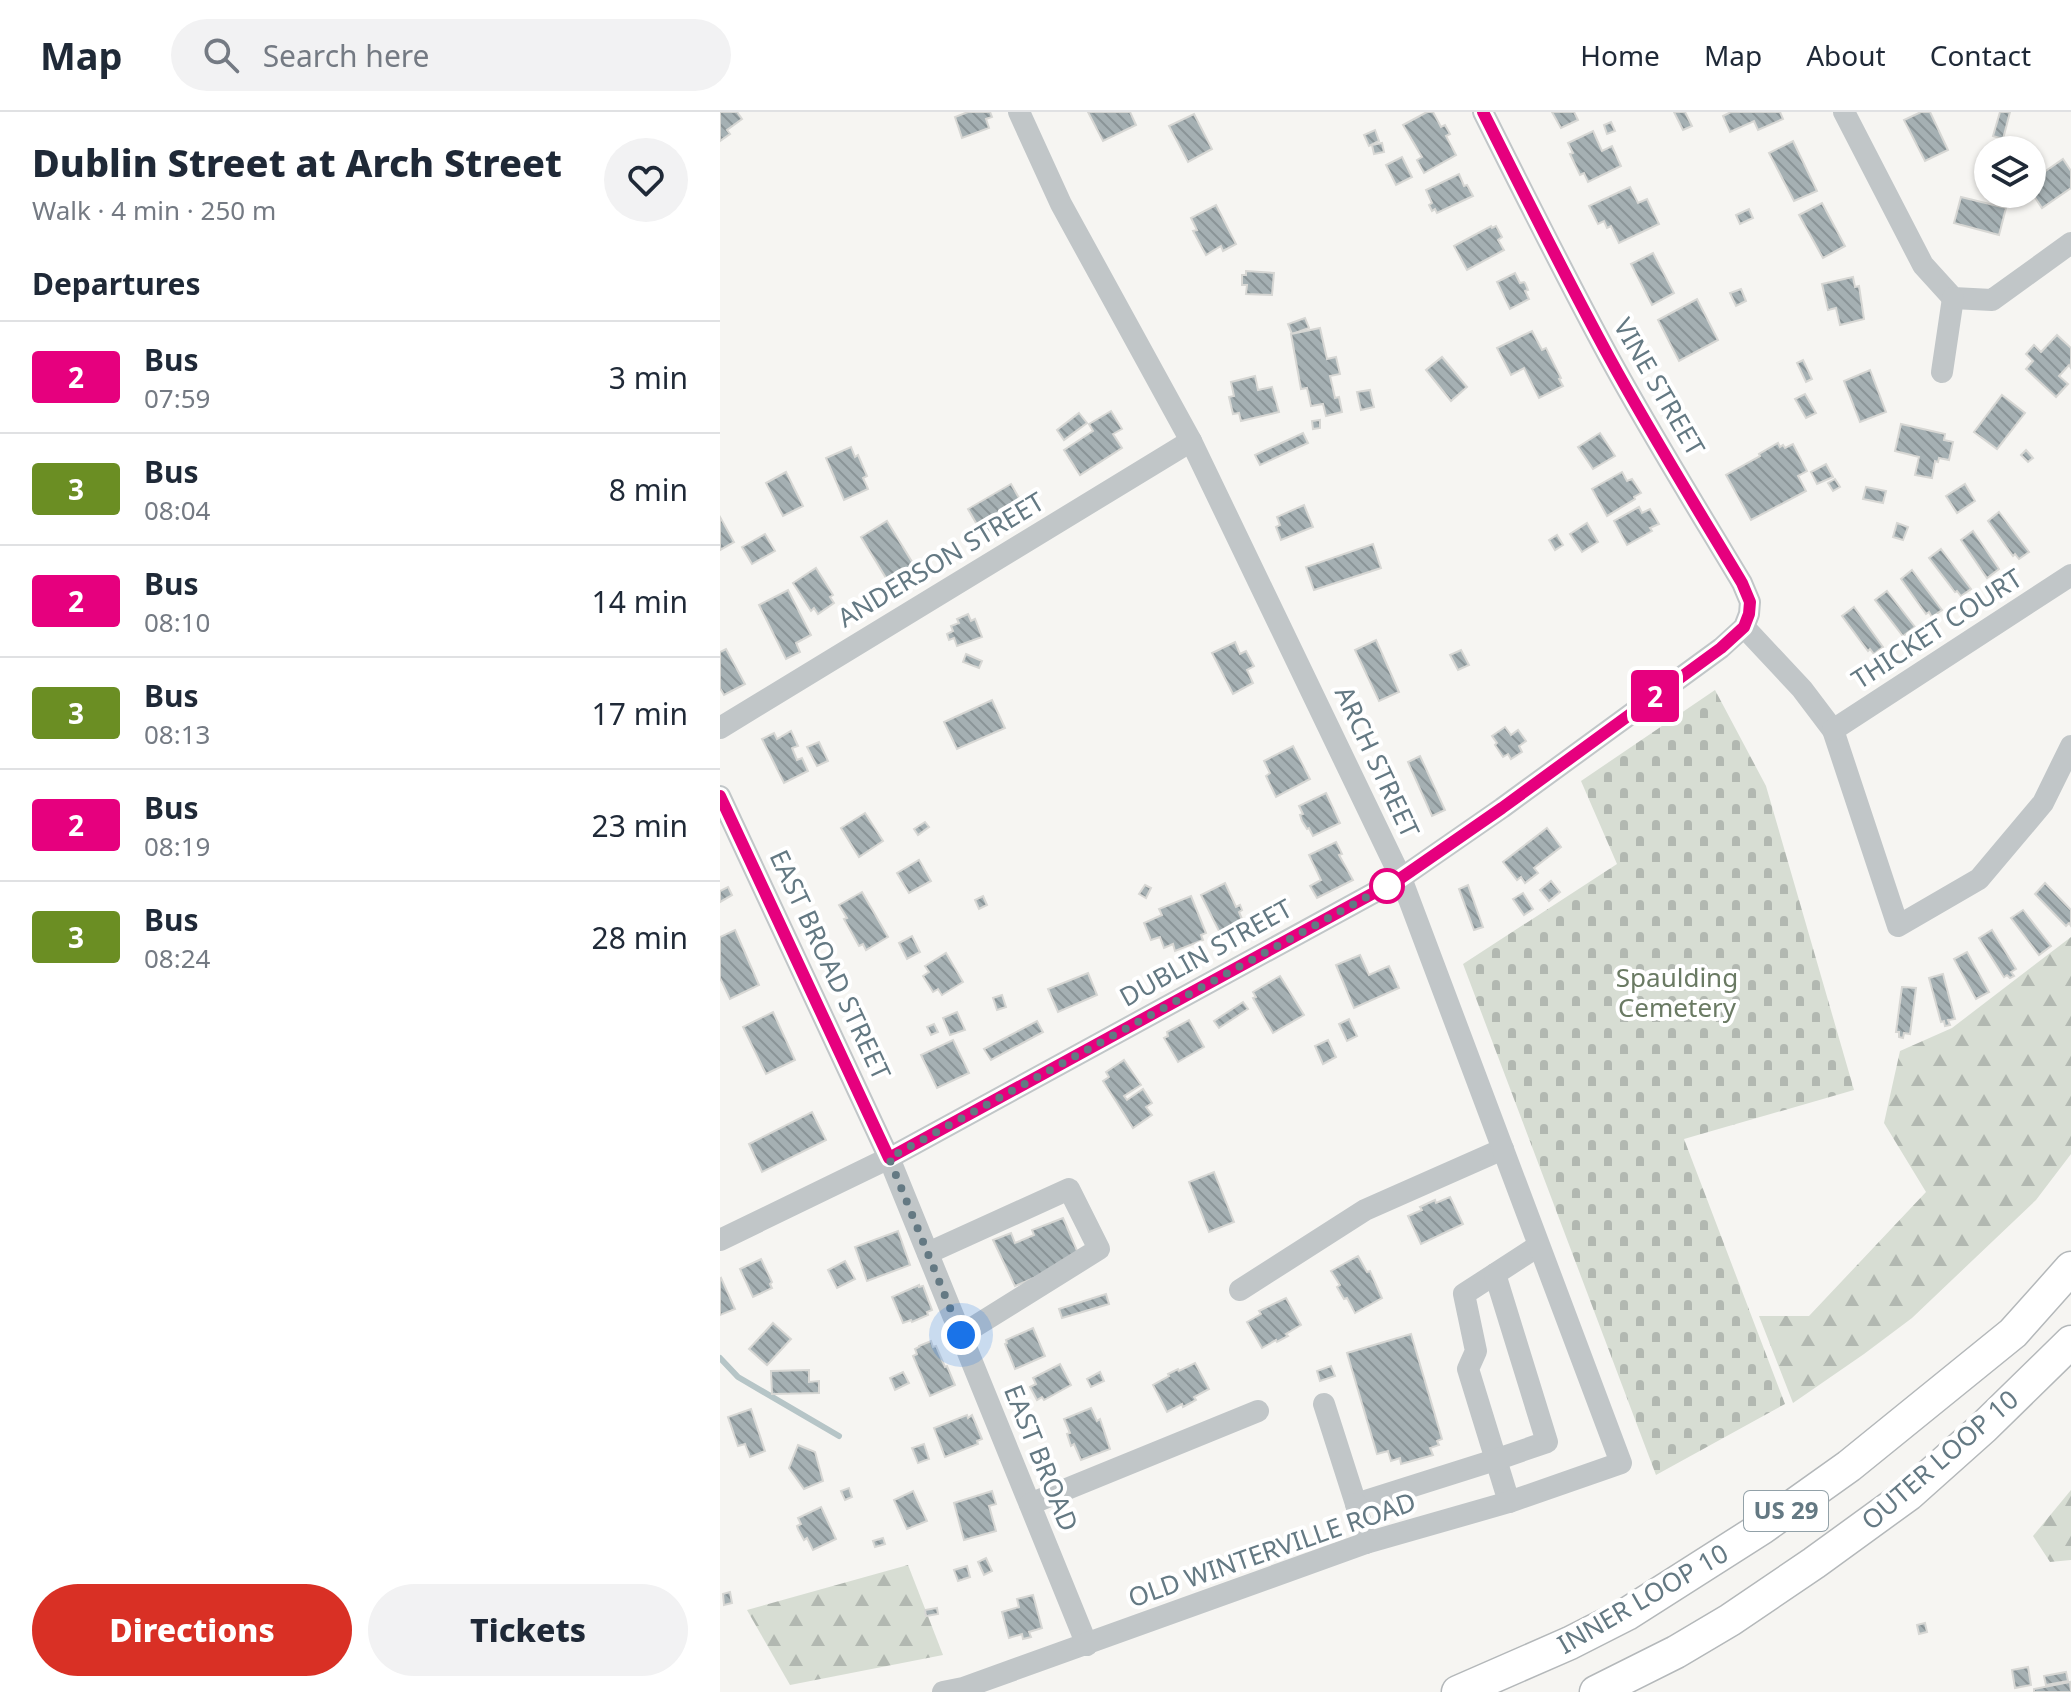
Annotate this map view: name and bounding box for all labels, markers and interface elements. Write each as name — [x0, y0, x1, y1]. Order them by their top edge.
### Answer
search box — [171, 19, 731, 91]
text: Map — [40, 29, 123, 81]
icon: search — [199, 33, 243, 77]
text: Search here — [263, 35, 430, 76]
text: Home — [1580, 36, 1660, 74]
text: Map — [1704, 36, 1762, 74]
text: About — [1806, 36, 1886, 74]
text: Contact — [1930, 36, 2031, 74]
text: Dublin Street at Arch Street — [32, 136, 562, 188]
map controls — [1974, 136, 2046, 208]
button: layers — [1974, 136, 2046, 208]
button: heart — [604, 138, 688, 222]
text: Walk · 4 min · 250 m — [32, 192, 276, 228]
text: Departures — [32, 263, 201, 304]
street label: VINE STREET — [1606, 311, 1714, 463]
text: Bus — [144, 339, 199, 380]
text: 3 min — [609, 357, 688, 398]
text: 2 — [68, 358, 84, 396]
text: 07:59 — [144, 380, 210, 416]
text: Bus — [144, 451, 199, 492]
text: 8 min — [609, 469, 688, 510]
text: 3 — [68, 470, 84, 508]
street label: ANDERSON STREET — [830, 483, 1051, 635]
text: 08:04 — [144, 492, 210, 528]
street label: THICKET COURT — [1844, 559, 2029, 697]
text: Bus — [144, 563, 199, 604]
text: 14 min — [592, 581, 688, 622]
text: 2 — [68, 582, 84, 620]
text: 08:10 — [144, 604, 210, 640]
line badge: 2 — [1629, 670, 1681, 722]
text: Bus — [144, 675, 199, 716]
text: 2 — [1647, 677, 1663, 715]
street label: ARCH STREET — [1327, 680, 1429, 844]
text: 17 min — [592, 693, 688, 734]
text: 3 — [68, 694, 84, 732]
text: 08:13 — [144, 716, 210, 752]
text: Bus — [144, 787, 199, 828]
text: 23 min — [592, 805, 688, 846]
text: 2 — [68, 806, 84, 844]
text: 08:19 — [144, 828, 210, 864]
street label: EAST BROAD STREET — [762, 844, 900, 1086]
unlabelled marker — [1370, 869, 1404, 903]
street label: DUBLIN STREET — [1113, 890, 1299, 1014]
text: Bus — [144, 899, 199, 940]
text: 28 min — [592, 917, 688, 958]
text: 3 — [68, 918, 84, 956]
text: 08:24 — [144, 940, 210, 976]
park label: Spaulding Cemetery — [1616, 959, 1738, 1025]
your location — [941, 1315, 981, 1355]
street label: EAST BROAD — [996, 1379, 1088, 1536]
street label: OUTER LOOP 10 — [1853, 1381, 2026, 1537]
street label: OLD WINTERVILLE ROAD — [1123, 1483, 1420, 1615]
road number: US 29 — [1744, 1491, 1828, 1531]
street label: INNER LOOP 10 — [1550, 1535, 1735, 1662]
button: Directions — [32, 1584, 352, 1676]
button: Tickets — [368, 1584, 688, 1676]

